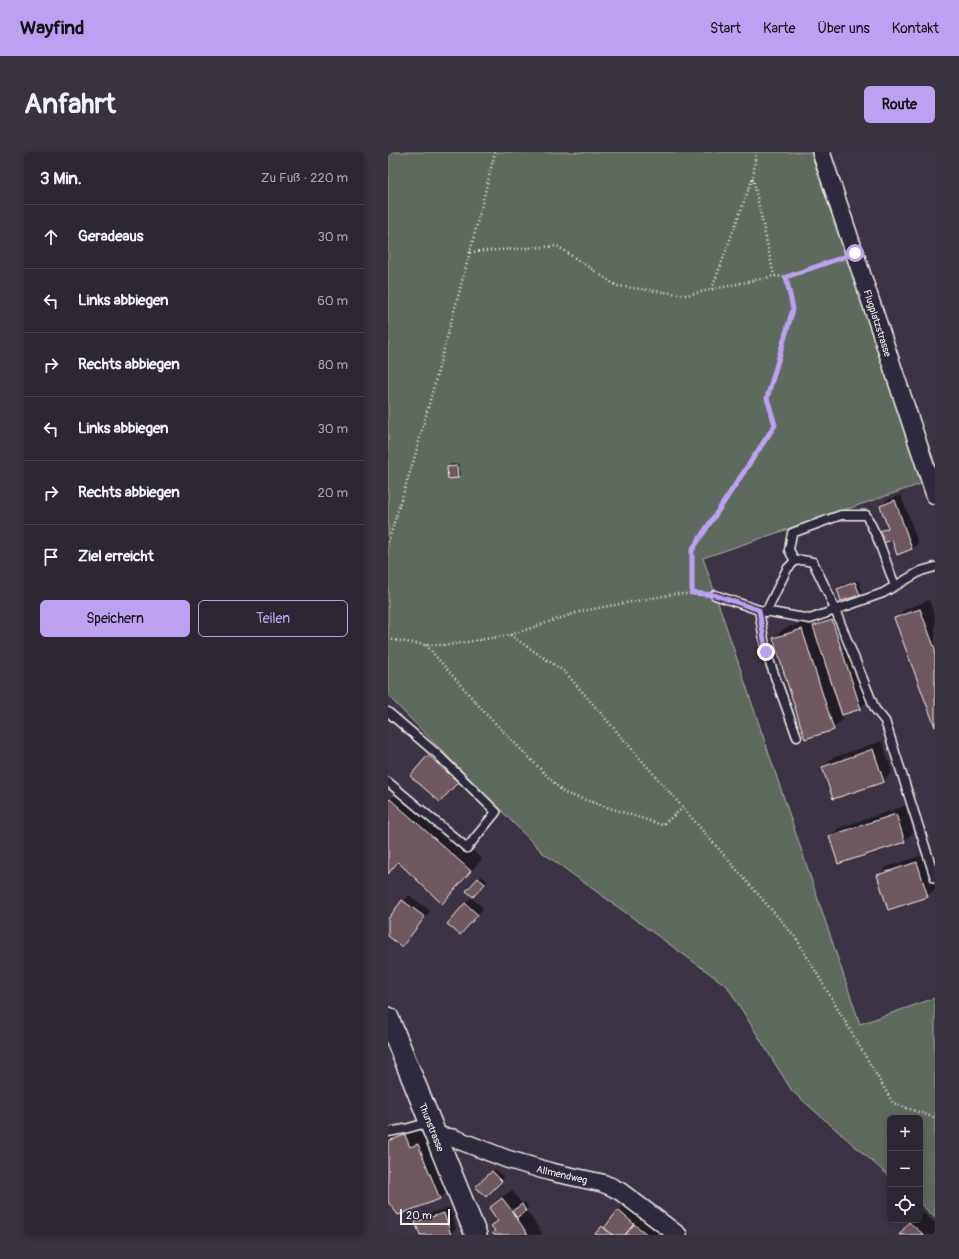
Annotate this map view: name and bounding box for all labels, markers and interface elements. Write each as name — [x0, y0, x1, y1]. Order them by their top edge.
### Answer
text: Wayfind — [20, 16, 84, 40]
text: Start — [710, 20, 741, 37]
text: Karte — [763, 20, 795, 37]
text: Über uns — [817, 20, 870, 37]
text: Kontakt — [892, 20, 939, 37]
button: Route — [864, 86, 935, 123]
text: Anfahrt — [24, 87, 116, 122]
text: 3 Min. — [40, 168, 82, 189]
text: Zu Fuß · 220 m — [261, 170, 348, 186]
icon: ahead — [40, 226, 62, 248]
text: Geradeaus — [78, 227, 144, 246]
text: 30 m — [318, 229, 348, 245]
route start — [846, 244, 864, 262]
street label: Flugplatzstrasse — [861, 288, 894, 358]
icon: left — [40, 290, 62, 312]
text: Links abbiegen — [78, 291, 169, 310]
text: 60 m — [317, 293, 348, 309]
icon: right — [40, 354, 62, 376]
text: Rechts abbiegen — [78, 355, 180, 374]
text: 80 m — [318, 357, 348, 373]
icon: left — [40, 418, 62, 440]
text: Links abbiegen — [78, 419, 169, 438]
text: 30 m — [318, 421, 348, 437]
icon: right — [40, 482, 62, 504]
text: Rechts abbiegen — [78, 483, 180, 502]
text: 20 m — [317, 485, 348, 501]
icon: arrive — [40, 546, 62, 568]
text: Ziel erreicht — [78, 547, 154, 566]
button: Speichern — [40, 600, 190, 637]
button: Teilen — [198, 600, 348, 637]
route end — [757, 643, 775, 661]
street label: Thunstrasse — [416, 1101, 446, 1153]
map controls — [887, 1115, 923, 1223]
button: + — [887, 1115, 923, 1151]
button: − — [887, 1151, 923, 1187]
street label: Allmendweg — [535, 1163, 589, 1187]
button: locate — [887, 1187, 923, 1223]
scale bar — [400, 1207, 450, 1226]
text: 20 m — [406, 1209, 432, 1222]

